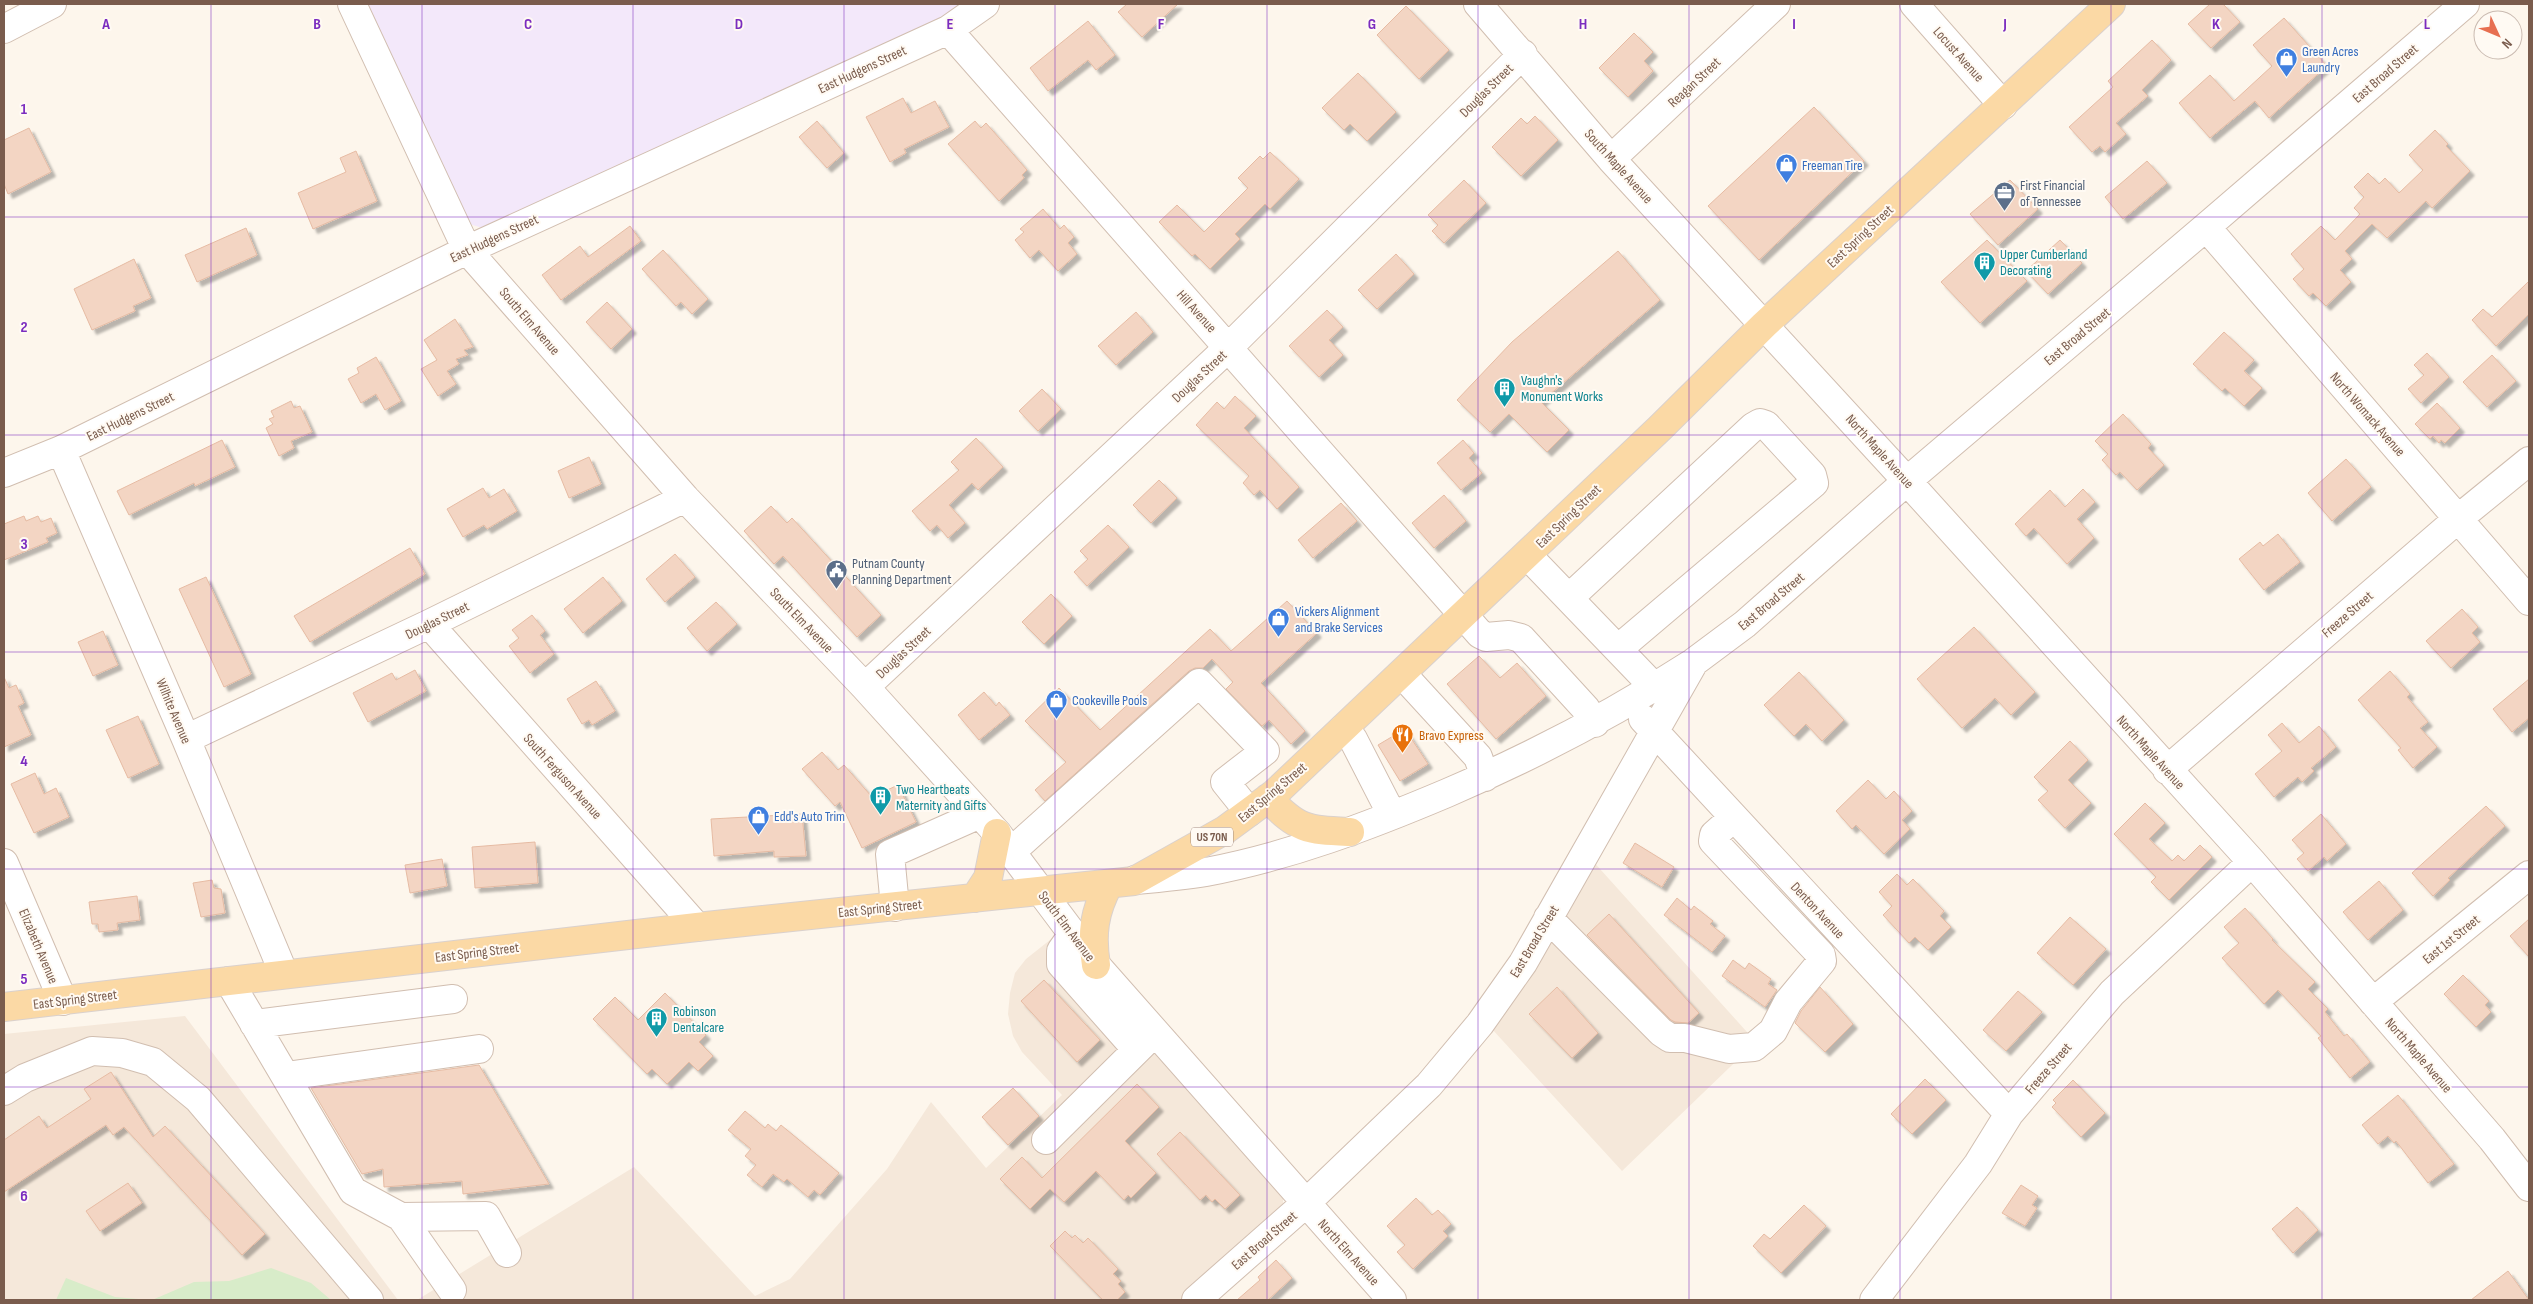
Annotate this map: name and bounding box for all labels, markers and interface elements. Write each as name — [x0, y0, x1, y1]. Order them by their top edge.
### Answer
north arrow — [2473, 10, 2523, 60]
text: A — [101, 15, 110, 34]
text: B — [313, 15, 321, 34]
text: C — [524, 15, 532, 34]
text: D — [735, 15, 743, 34]
text: E — [947, 15, 954, 34]
text: F — [1158, 15, 1165, 34]
text: G — [1368, 15, 1376, 34]
text: H — [1579, 15, 1587, 34]
text: I — [1792, 15, 1796, 34]
text: J — [2002, 15, 2007, 34]
text: K — [2212, 15, 2220, 34]
text: L — [2424, 15, 2431, 34]
street label: Locust Avenue — [1930, 23, 1988, 85]
text: N — [2498, 35, 2516, 52]
street label: East Broad Street — [2349, 40, 2422, 106]
street label: East Hudgens Street — [815, 42, 909, 97]
place label: Green Acres Laundry — [2302, 43, 2358, 76]
shop icon: Green Acres Laundry — [2274, 47, 2298, 78]
street label: Reagan Street — [1664, 54, 1724, 111]
street label: Douglas Street — [1456, 60, 1517, 121]
text: 1 — [21, 100, 28, 119]
street label: South Maple Avenue — [1581, 126, 1657, 207]
shop icon: Freeman Tire — [1774, 153, 1798, 184]
place label: Freeman Tire — [1802, 157, 1863, 174]
place label: First Financial of Tennessee — [2020, 177, 2085, 210]
office icon: First Financial of Tennessee — [1992, 181, 2016, 212]
street label: East Spring Street — [1824, 201, 1897, 271]
street label: East Hudgens Street — [447, 211, 541, 266]
place label: Upper Cumberland Decorating — [2000, 246, 2087, 279]
building icon: Upper Cumberland Decorating — [1972, 250, 1996, 281]
street label: South Elm Avenue — [496, 284, 564, 359]
street label: Hill Avenue — [1173, 287, 1220, 336]
street label: East Broad Street — [2041, 304, 2114, 369]
text: 2 — [20, 318, 28, 337]
street label: Douglas Street — [1168, 347, 1230, 406]
street label: North Womack Avenue — [2326, 369, 2409, 460]
place label: Vaughn's Monument Works — [1521, 372, 1603, 405]
building icon: Vaughn's Monument Works — [1493, 376, 1517, 407]
street label: East Hudgens Street — [84, 388, 177, 445]
street label: North Maple Avenue — [1842, 411, 1917, 492]
street label: East Spring Street — [1532, 481, 1605, 552]
text: 3 — [20, 535, 28, 554]
place label: Putnam County Planning Department — [852, 555, 951, 588]
public building icon: Putnam County Planning Department — [824, 559, 848, 590]
street label: East Broad Street — [1735, 569, 1808, 634]
street label: South Elm Avenue — [766, 584, 837, 656]
street label: Freeze Street — [2318, 587, 2377, 641]
street label: Douglas Street — [403, 598, 472, 643]
place label: Vickers Alignment and Brake Services — [1295, 603, 1383, 636]
shop icon: Vickers Alignment and Brake Services — [1267, 607, 1291, 638]
street label: Douglas Street — [872, 623, 934, 682]
street label: Wilhite Avenue — [152, 676, 195, 746]
shop icon: Cookeville Pools — [1044, 688, 1068, 719]
place label: Cookeville Pools — [1072, 692, 1147, 709]
street label: North Maple Avenue — [2113, 712, 2188, 793]
restaurant icon: Bravo Express — [1391, 723, 1415, 754]
place label: Bravo Express — [1419, 727, 1484, 744]
street label: South Ferguson Avenue — [520, 730, 605, 823]
text: 4 — [20, 752, 28, 771]
street label: East Spring Street — [1235, 759, 1310, 826]
place label: Two Heartbeats Maternity and Gifts — [896, 781, 986, 814]
building icon: Two Heartbeats Maternity and Gifts — [868, 785, 892, 816]
shop icon: Edd's Auto Trim — [746, 804, 770, 835]
place label: Edd's Auto Trim — [774, 808, 845, 825]
road number: US 70N — [1191, 828, 1233, 846]
street label: Denton Avenue — [1787, 879, 1848, 942]
street label: South Elm Avenue — [1035, 888, 1099, 965]
street label: East Spring Street — [837, 896, 923, 921]
street label: East Broad Street — [1506, 902, 1563, 980]
street label: Elizabeth Avenue — [15, 906, 62, 986]
street label: East 1st Street — [2419, 911, 2483, 968]
street label: East Spring Street — [434, 939, 520, 966]
text: 5 — [20, 970, 28, 989]
street label: East Spring Street — [32, 986, 118, 1013]
place label: Robinson Dentalcare — [673, 1003, 724, 1036]
building icon: Robinson Dentalcare — [645, 1007, 669, 1038]
street label: North Maple Avenue — [2381, 1014, 2456, 1096]
street label: Freeze Street — [2021, 1039, 2075, 1098]
text: 6 — [20, 1187, 28, 1206]
street label: East Broad Street — [1228, 1207, 1301, 1273]
street label: North Elm Avenue — [1314, 1216, 1383, 1289]

